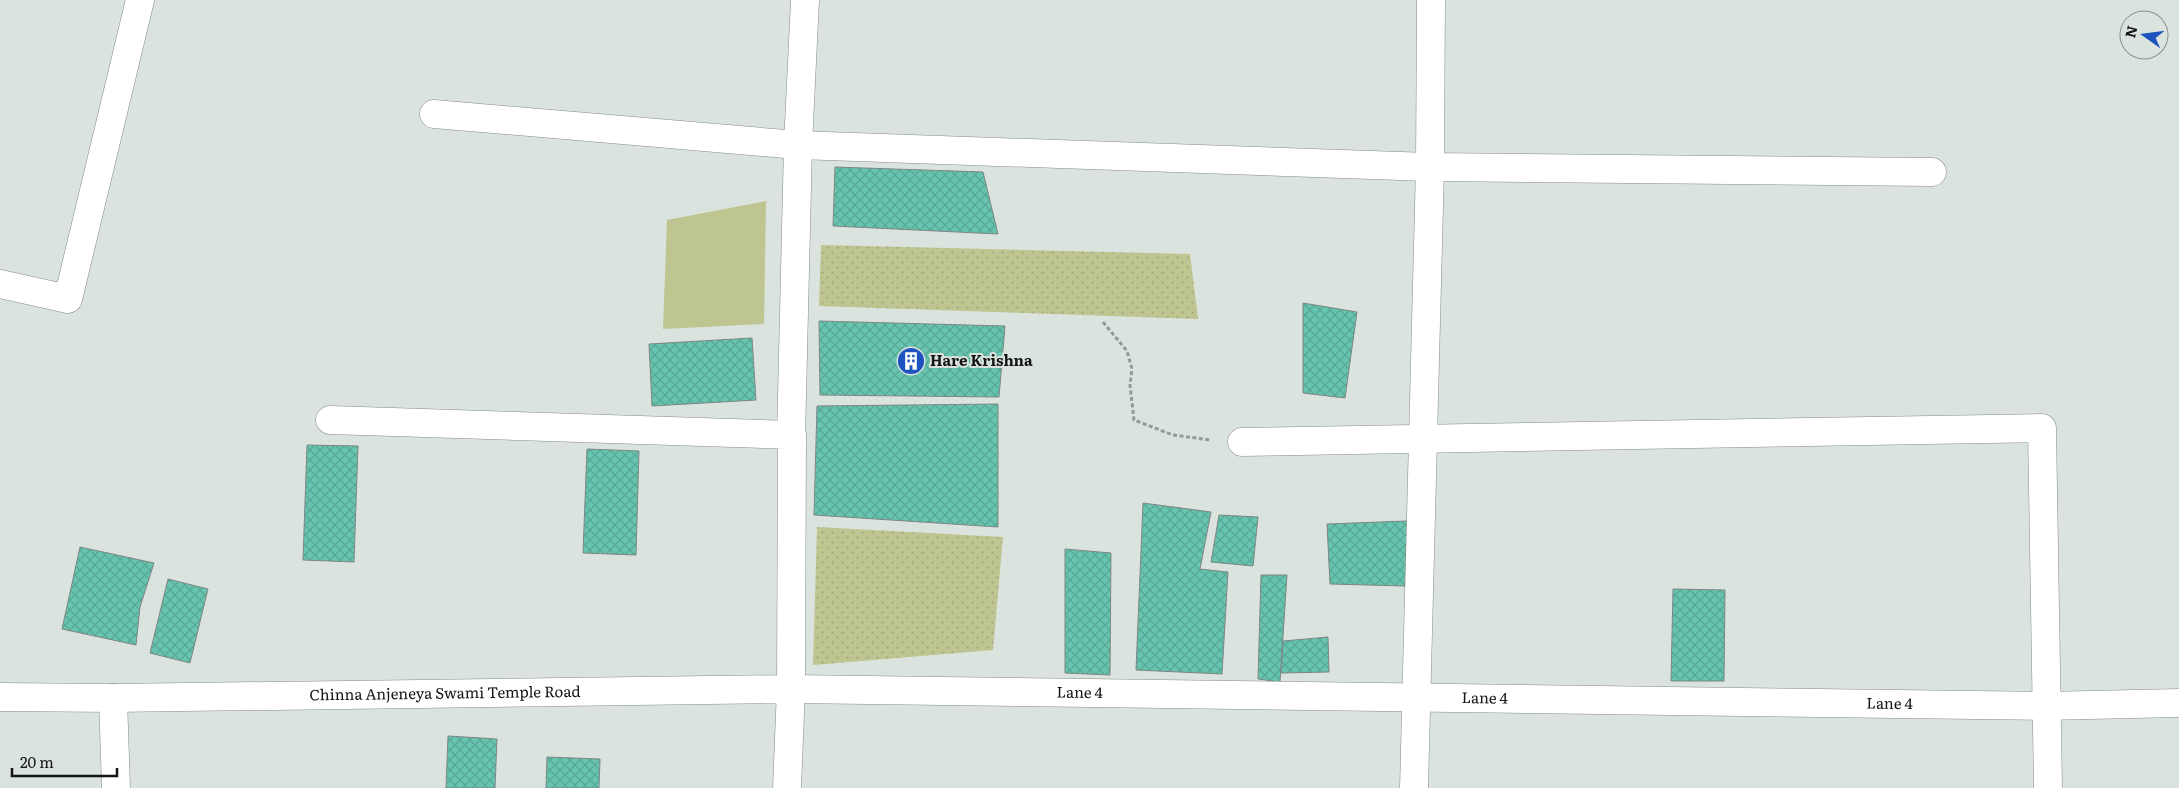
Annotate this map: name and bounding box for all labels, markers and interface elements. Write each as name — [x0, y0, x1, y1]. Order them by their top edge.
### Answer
north arrow — [2119, 10, 2169, 60]
text: N — [2119, 23, 2142, 40]
building icon: Hare Krishna — [896, 346, 926, 376]
place label: Hare Krishna — [930, 348, 1033, 371]
street label: Chinna Anjeneya Swami Temple Road — [309, 679, 581, 705]
street label: Lane 4 — [1056, 680, 1103, 703]
street label: Lane 4 — [1461, 685, 1508, 709]
street label: Lane 4 — [1866, 691, 1913, 714]
scale bar — [12, 746, 118, 778]
text: 20 m — [20, 750, 54, 773]

